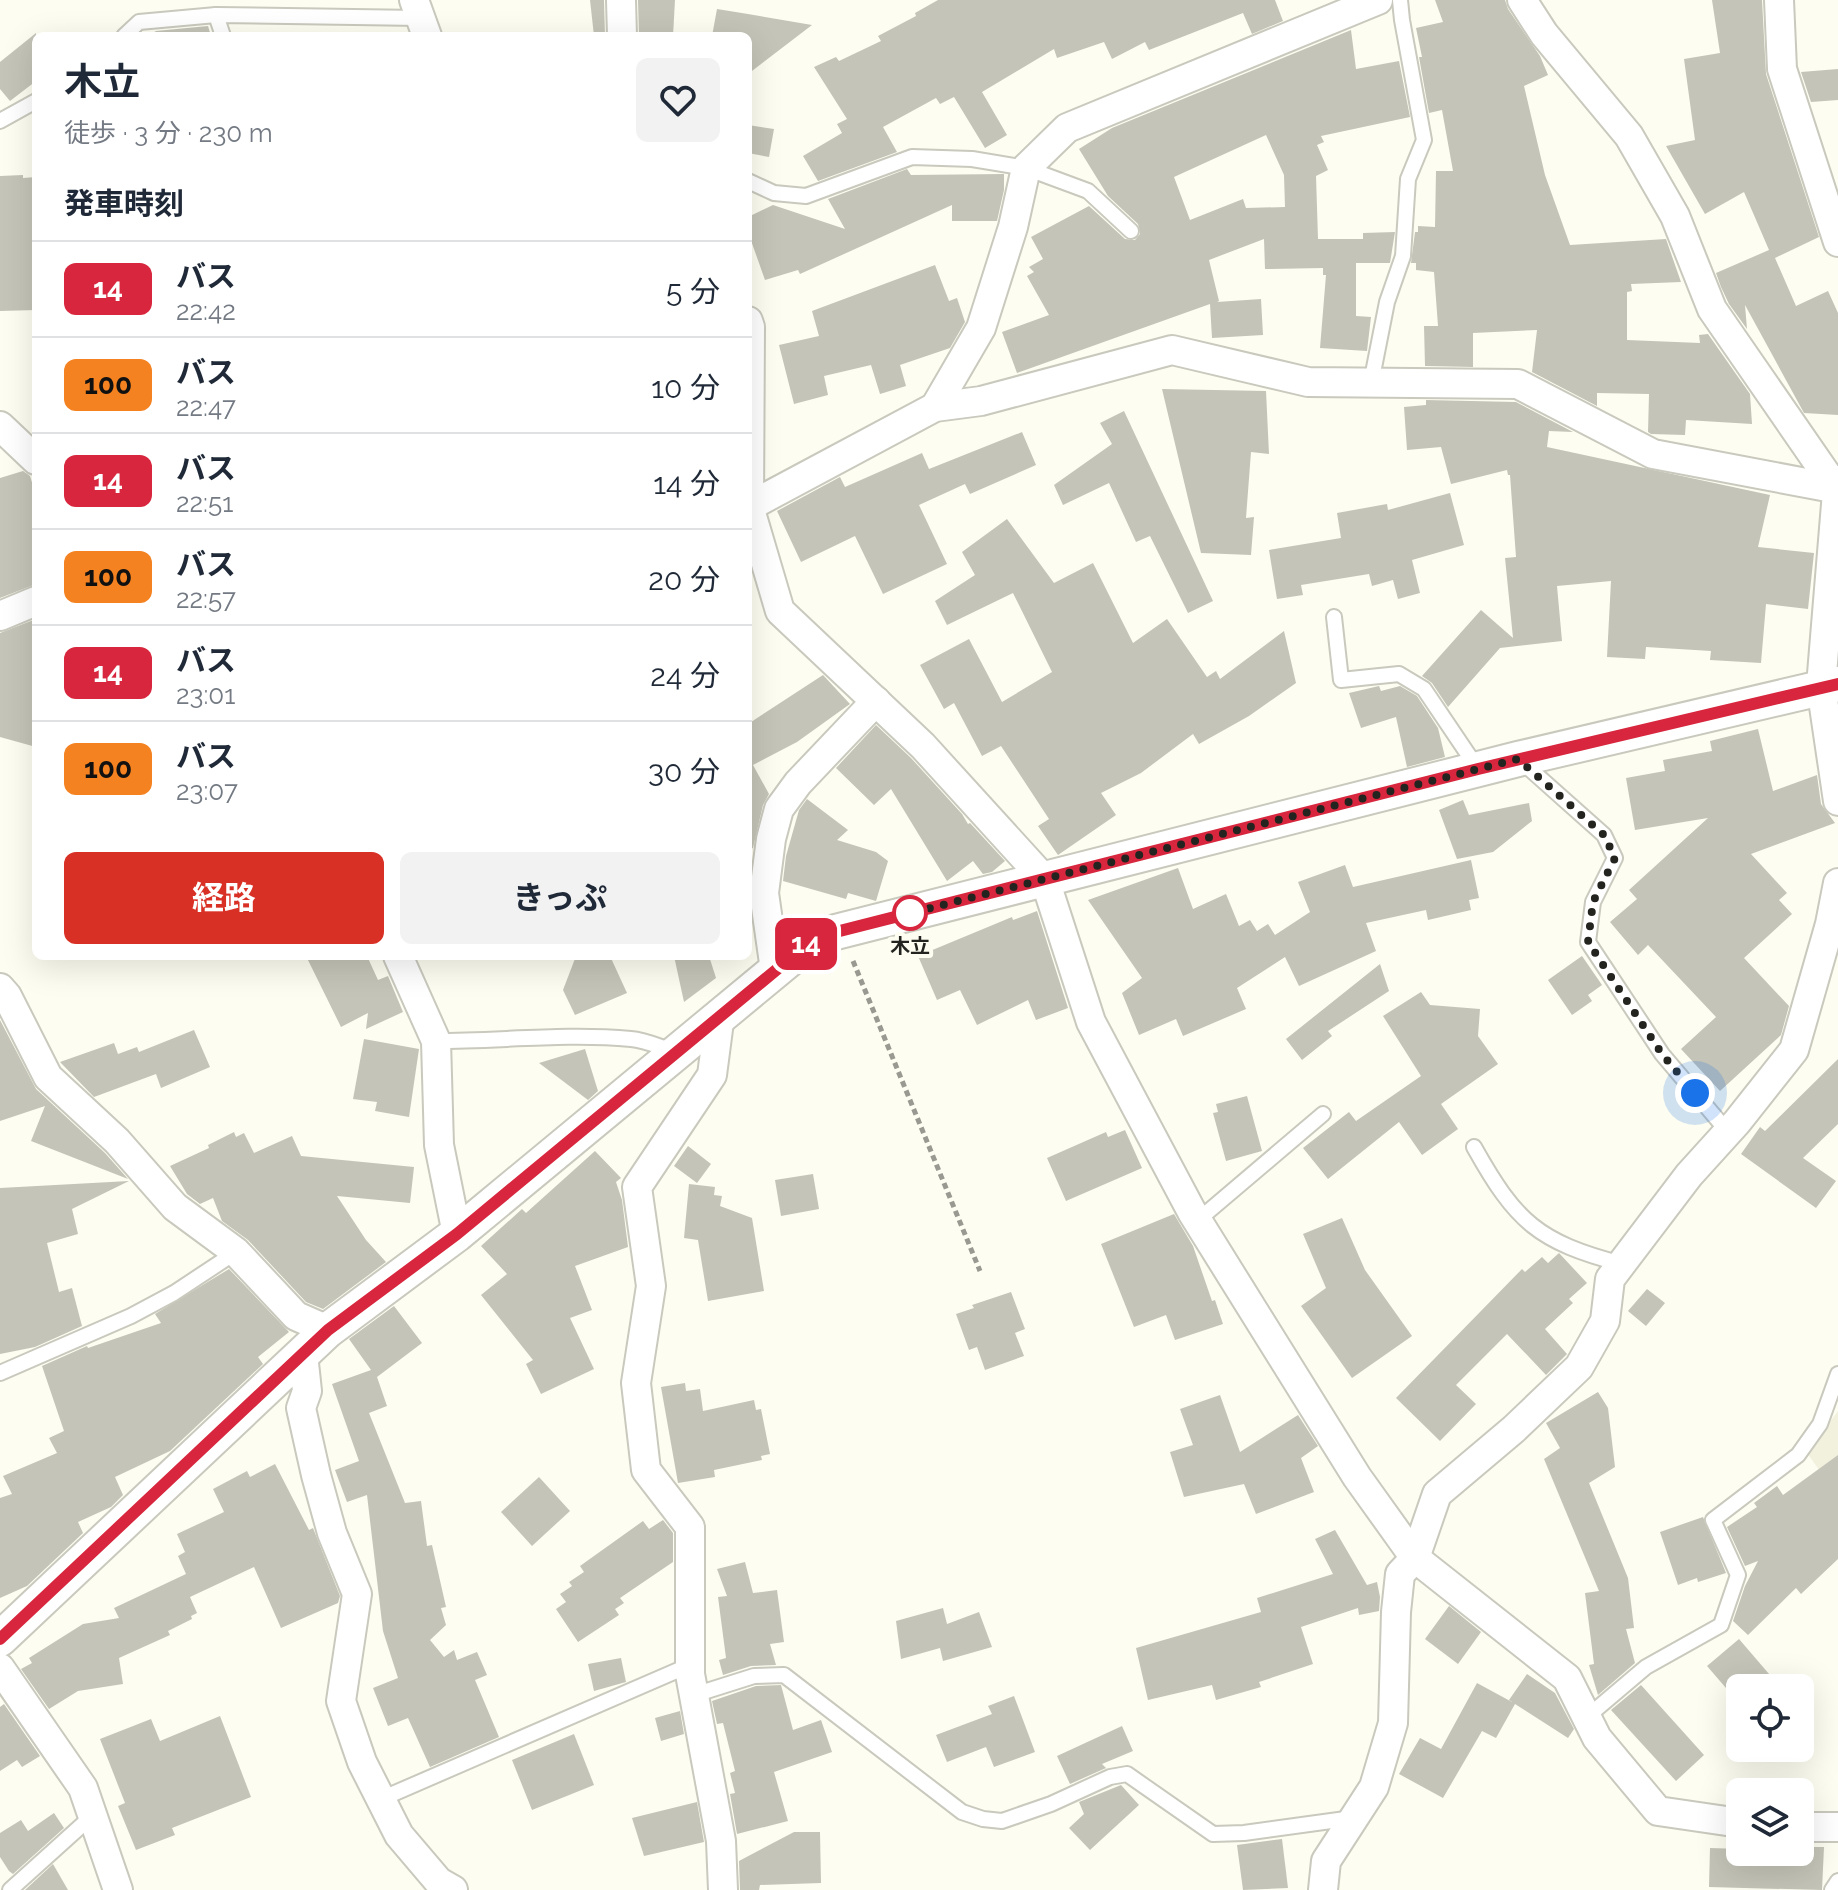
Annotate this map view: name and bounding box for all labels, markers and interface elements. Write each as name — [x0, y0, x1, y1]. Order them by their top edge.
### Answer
button: heart — [636, 58, 720, 142]
text: 木立 — [64, 59, 140, 104]
text: 徒歩 · 3 分 · 230 m — [64, 118, 273, 148]
text: 発車時刻 — [64, 186, 184, 221]
text: バス — [176, 259, 236, 294]
text: 14 — [93, 272, 123, 305]
text: 5 分 — [666, 274, 720, 309]
text: 22:42 — [176, 296, 236, 326]
text: バス — [176, 355, 236, 390]
text: 100 — [84, 368, 132, 401]
text: 10 分 — [651, 370, 720, 405]
text: 22:47 — [176, 392, 236, 422]
text: バス — [176, 451, 236, 486]
text: 14 — [93, 464, 123, 497]
text: 14 分 — [653, 466, 720, 501]
text: 22:51 — [176, 488, 233, 518]
text: バス — [176, 547, 236, 582]
text: 100 — [84, 560, 132, 593]
text: 20 分 — [648, 562, 720, 597]
text: 22:57 — [176, 584, 236, 614]
text: バス — [176, 643, 236, 678]
text: 14 — [93, 656, 123, 689]
text: 24 分 — [650, 658, 720, 693]
text: 23:01 — [176, 680, 235, 710]
text: バス — [176, 739, 236, 774]
text: 100 — [84, 752, 132, 785]
text: 30 分 — [648, 754, 720, 789]
text: 23:07 — [176, 776, 238, 806]
button: 経路 — [64, 852, 384, 944]
button: きっぷ — [400, 852, 720, 944]
marker: 木立 — [893, 896, 927, 930]
line badge: 14 — [770, 918, 842, 970]
text: 14 — [791, 927, 821, 960]
place label: 木立 — [890, 934, 930, 958]
your location — [1675, 1073, 1715, 1113]
map controls — [1726, 1674, 1814, 1866]
button: locate — [1726, 1674, 1814, 1762]
button: layers — [1726, 1778, 1814, 1866]

